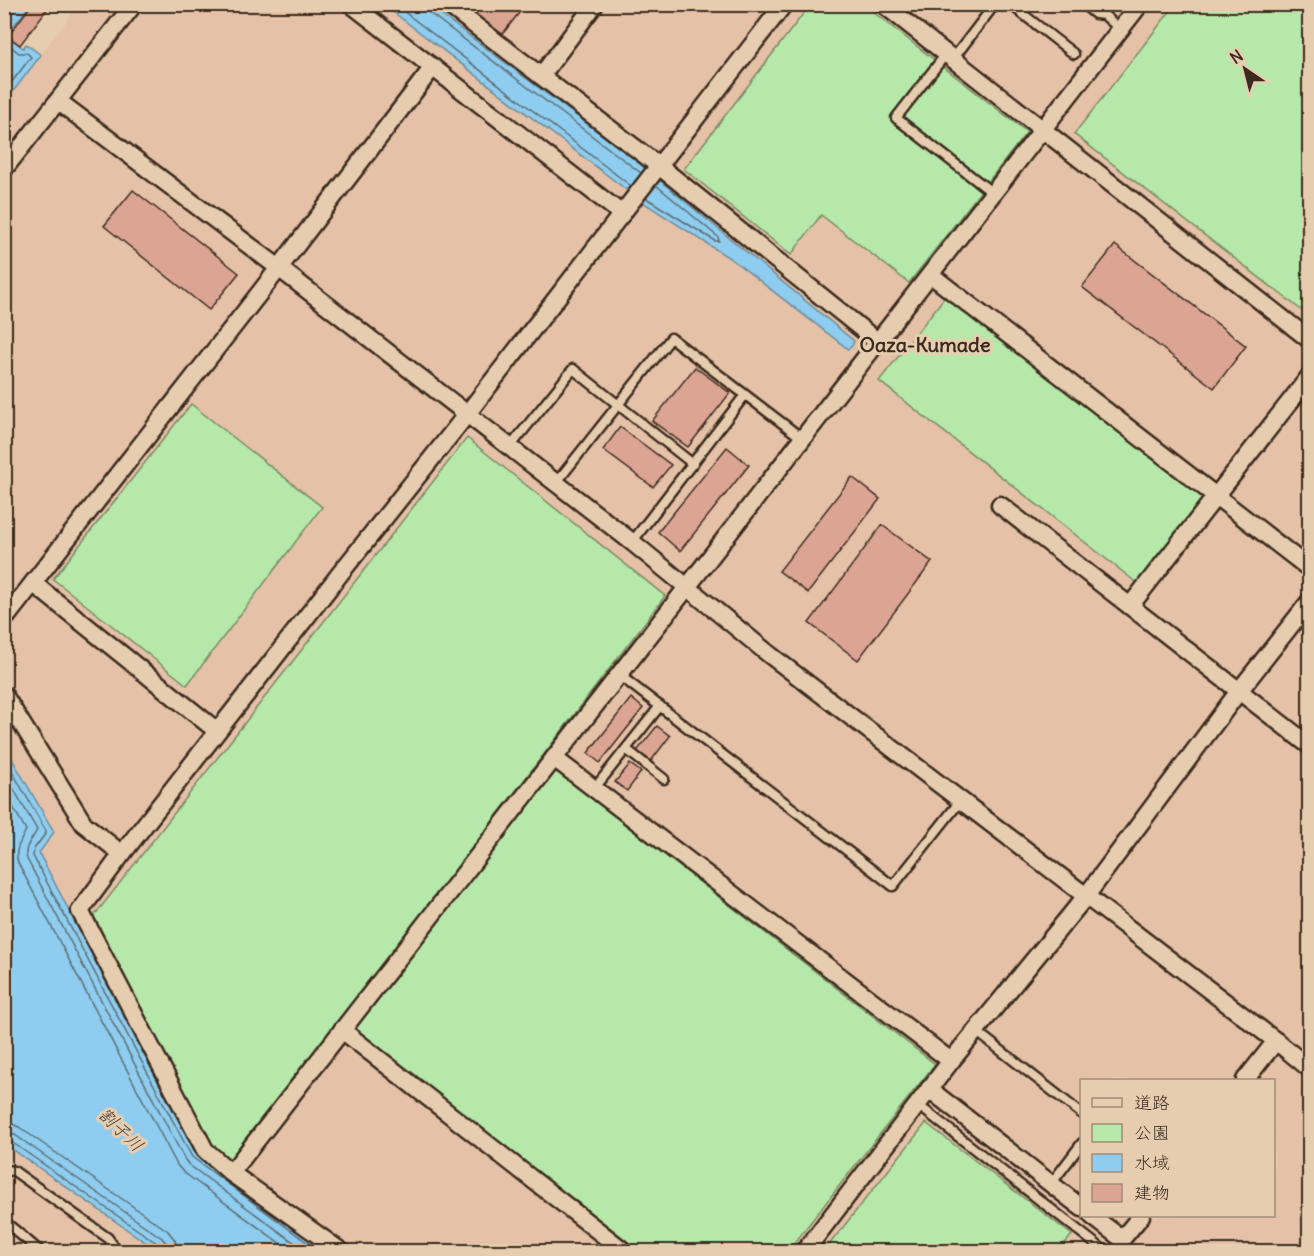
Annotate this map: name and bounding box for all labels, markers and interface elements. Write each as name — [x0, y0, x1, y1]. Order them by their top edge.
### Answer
north arrow — [1215, 39, 1275, 99]
text: N — [1226, 45, 1247, 68]
district label: Oaza-Kumade — [859, 332, 991, 357]
legend — [1080, 1079, 1275, 1217]
text: 道路 — [1134, 1091, 1170, 1114]
water label: 割子川 — [94, 1103, 149, 1157]
text: 公園 — [1134, 1121, 1170, 1144]
text: 水域 — [1134, 1151, 1170, 1174]
text: 建物 — [1134, 1181, 1170, 1204]

